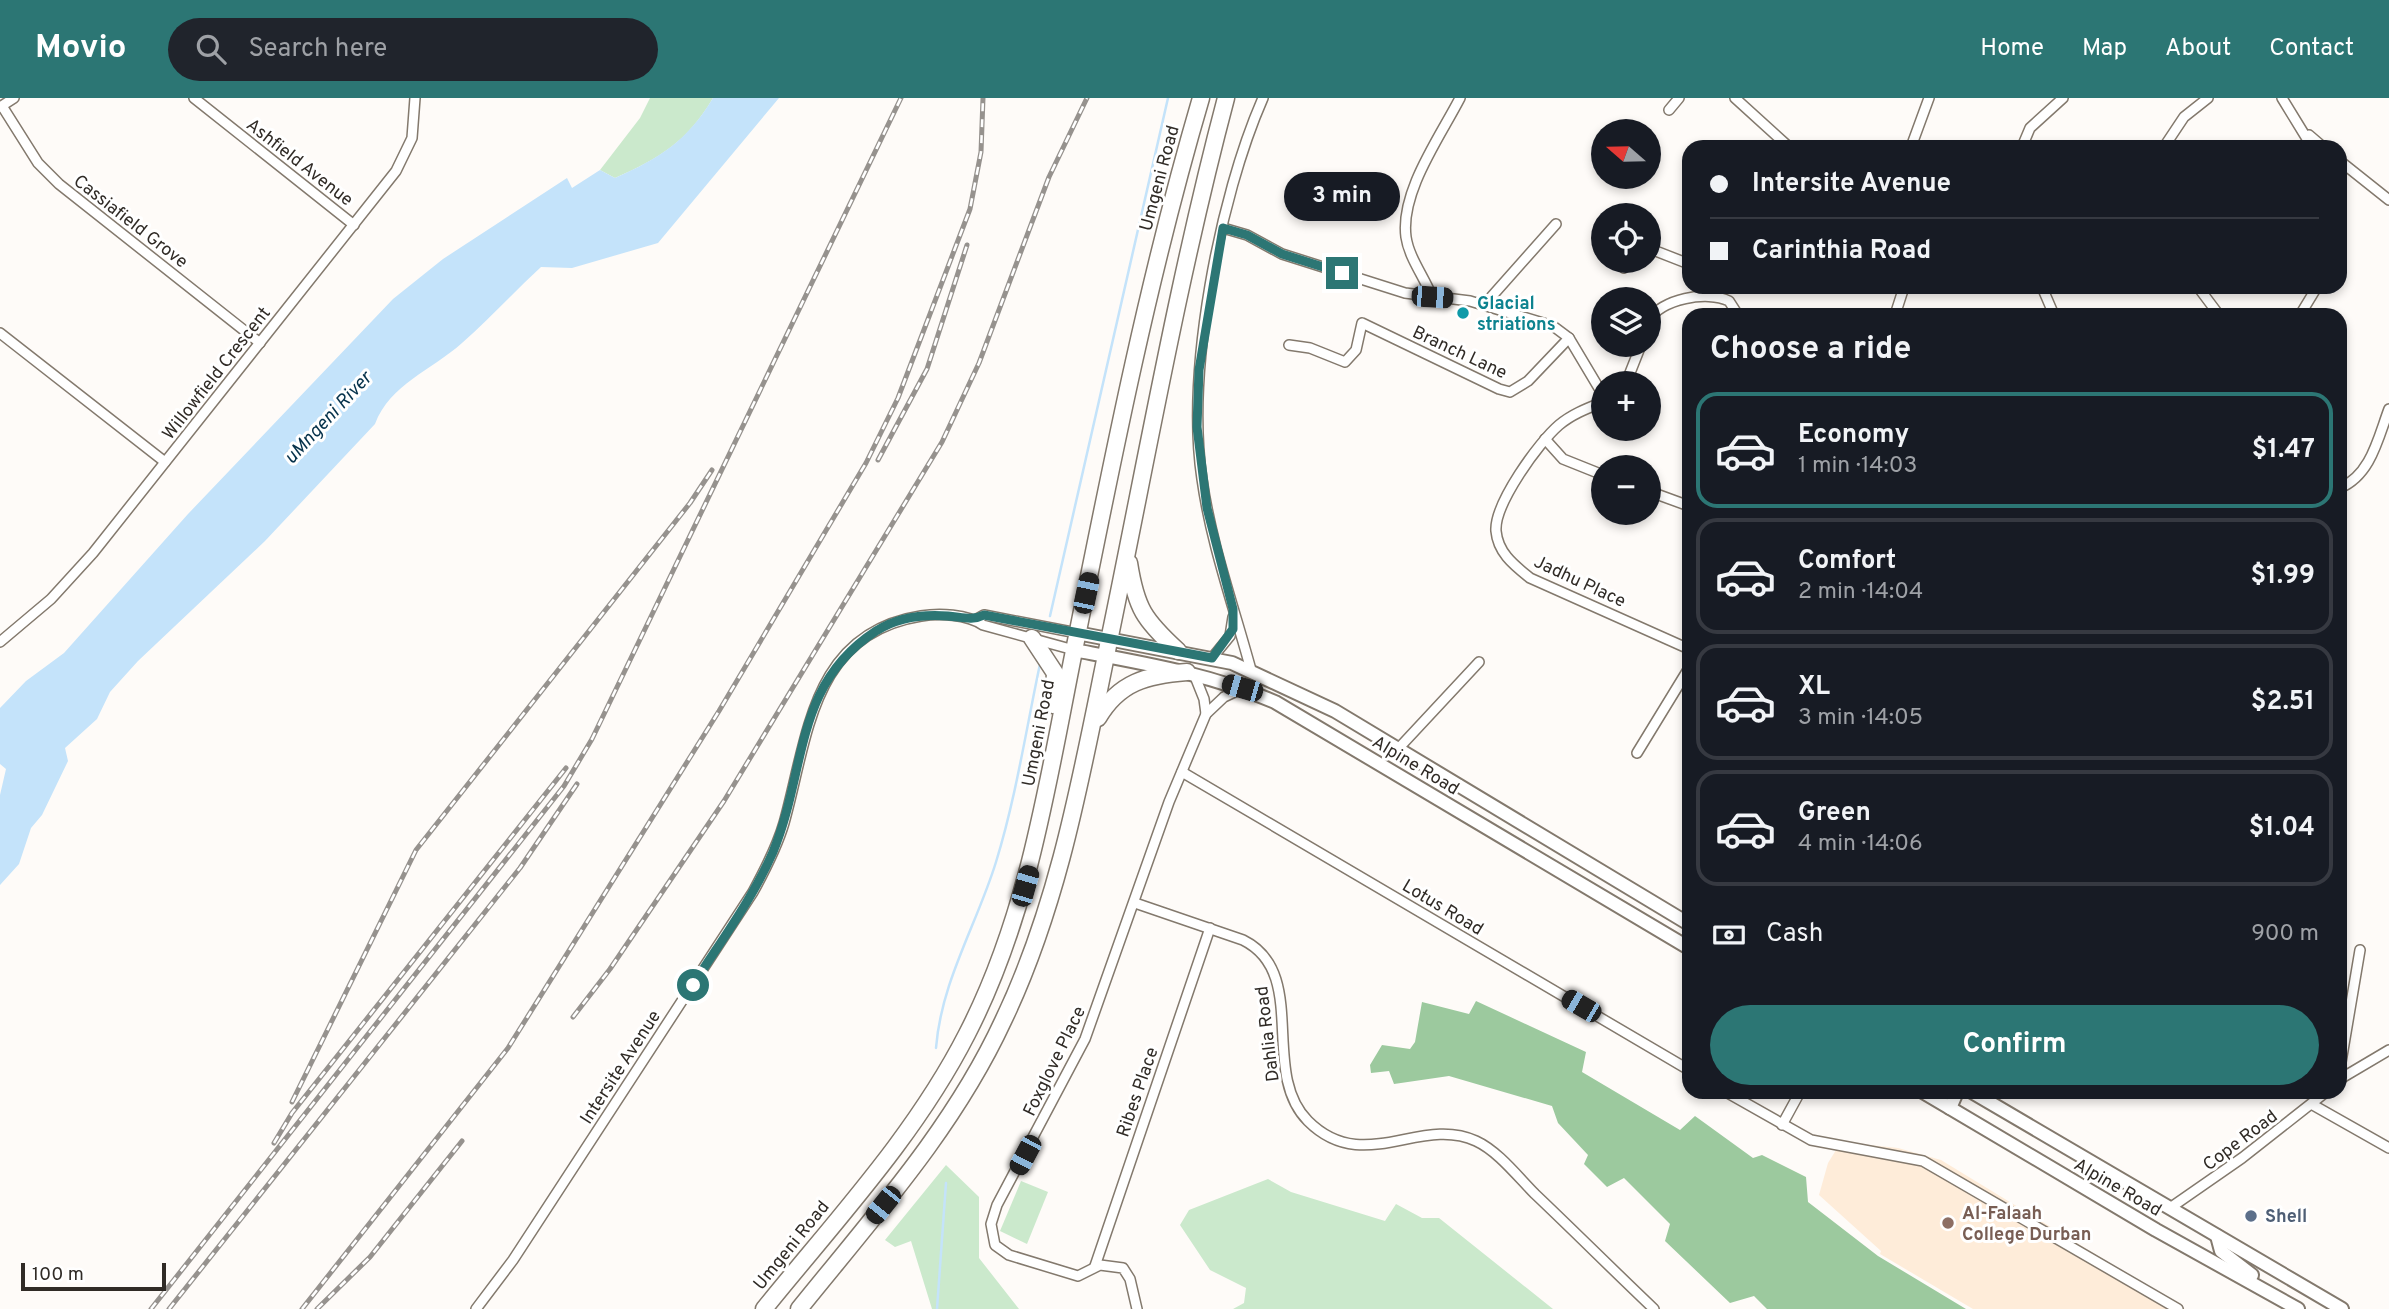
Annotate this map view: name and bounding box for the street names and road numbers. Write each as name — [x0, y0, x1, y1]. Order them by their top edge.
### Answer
street label: Ashfield Avenue — [241, 114, 357, 212]
street label: Umgeni Road — [1135, 123, 1186, 234]
street label: Cassiafield Grove — [68, 170, 192, 274]
street label: Willowfield Crescent — [158, 303, 276, 445]
street label: Branch Lane — [1408, 321, 1510, 385]
street label: Jadhu Place — [1530, 551, 1629, 614]
street label: Umgeni Road — [1018, 678, 1061, 789]
street label: Alpine Road — [1367, 731, 1463, 801]
street label: Lotus Road — [1397, 875, 1487, 942]
street label: Dahlia Road — [1251, 985, 1286, 1083]
street label: Foxglove Place — [1019, 1003, 1092, 1120]
street label: Intersite Avenue — [576, 1007, 667, 1129]
street label: Ribes Place — [1112, 1044, 1165, 1141]
street label: Cope Road — [2199, 1106, 2283, 1177]
street label: Alpine Road — [2069, 1154, 2165, 1223]
street label: Umgeni Road — [749, 1197, 835, 1295]

